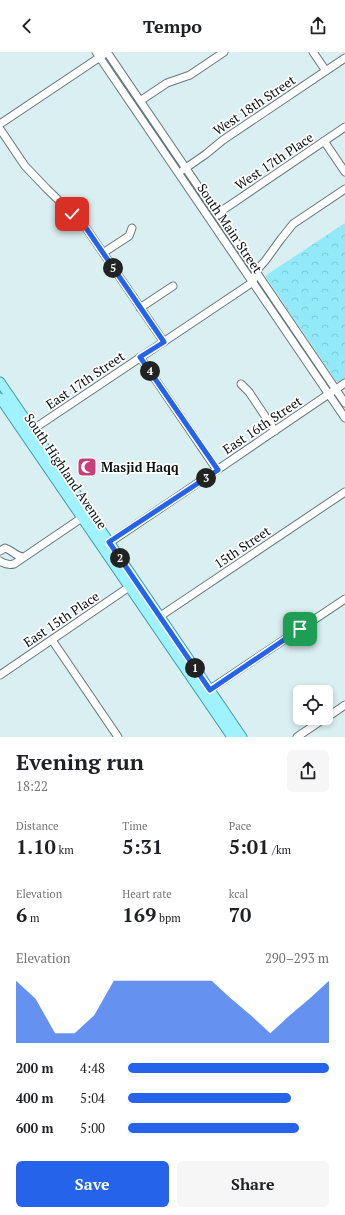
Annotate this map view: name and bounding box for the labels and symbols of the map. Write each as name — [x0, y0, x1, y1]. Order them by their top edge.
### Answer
street label: West 18th Street — [209, 71, 299, 139]
street label: West 17th Place — [231, 128, 317, 194]
street label: South Main Street — [193, 180, 267, 277]
pin — [55, 197, 89, 231]
pin: 5 — [103, 258, 123, 278]
street label: East 17th Street — [42, 347, 128, 413]
pin: 4 — [140, 361, 160, 381]
street label: East 16th Street — [219, 392, 305, 458]
street label: South Highland Avenue — [21, 410, 111, 532]
mosque icon: Masjid Haqq — [76, 456, 98, 478]
place label: Masjid Haqq — [101, 458, 179, 476]
pin: 3 — [196, 468, 216, 488]
street label: 15th Street — [210, 522, 274, 572]
pin: 2 — [110, 548, 130, 568]
street label: East 15th Place — [20, 587, 102, 651]
pin — [283, 612, 317, 646]
pin: 1 — [185, 658, 205, 678]

